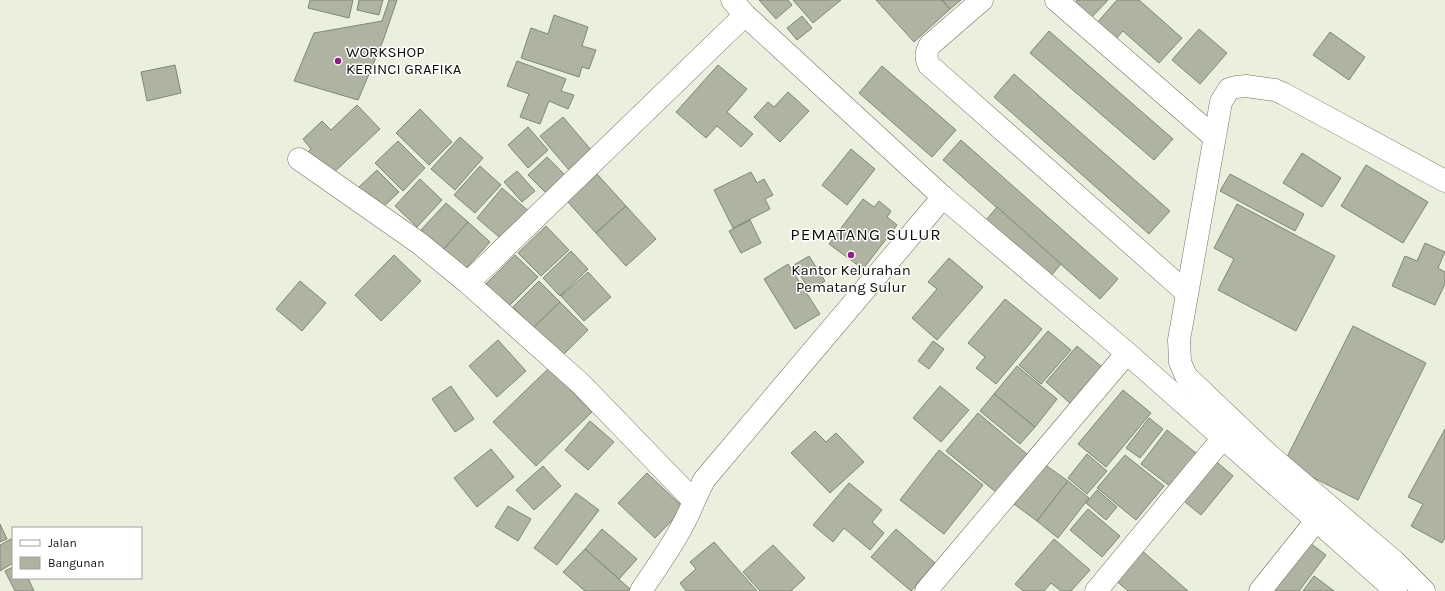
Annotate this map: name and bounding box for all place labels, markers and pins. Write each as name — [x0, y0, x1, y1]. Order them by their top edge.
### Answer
place label: WORKSHOP KERINCI GRAFIKA — [346, 43, 462, 78]
marker: WORKSHOP KERINCI GRAFIKA — [333, 56, 343, 66]
marker: Kantor Kelurahan Pematang Sulur — [846, 250, 856, 260]
place label: Kantor Kelurahan Pematang Sulur — [791, 261, 911, 296]

